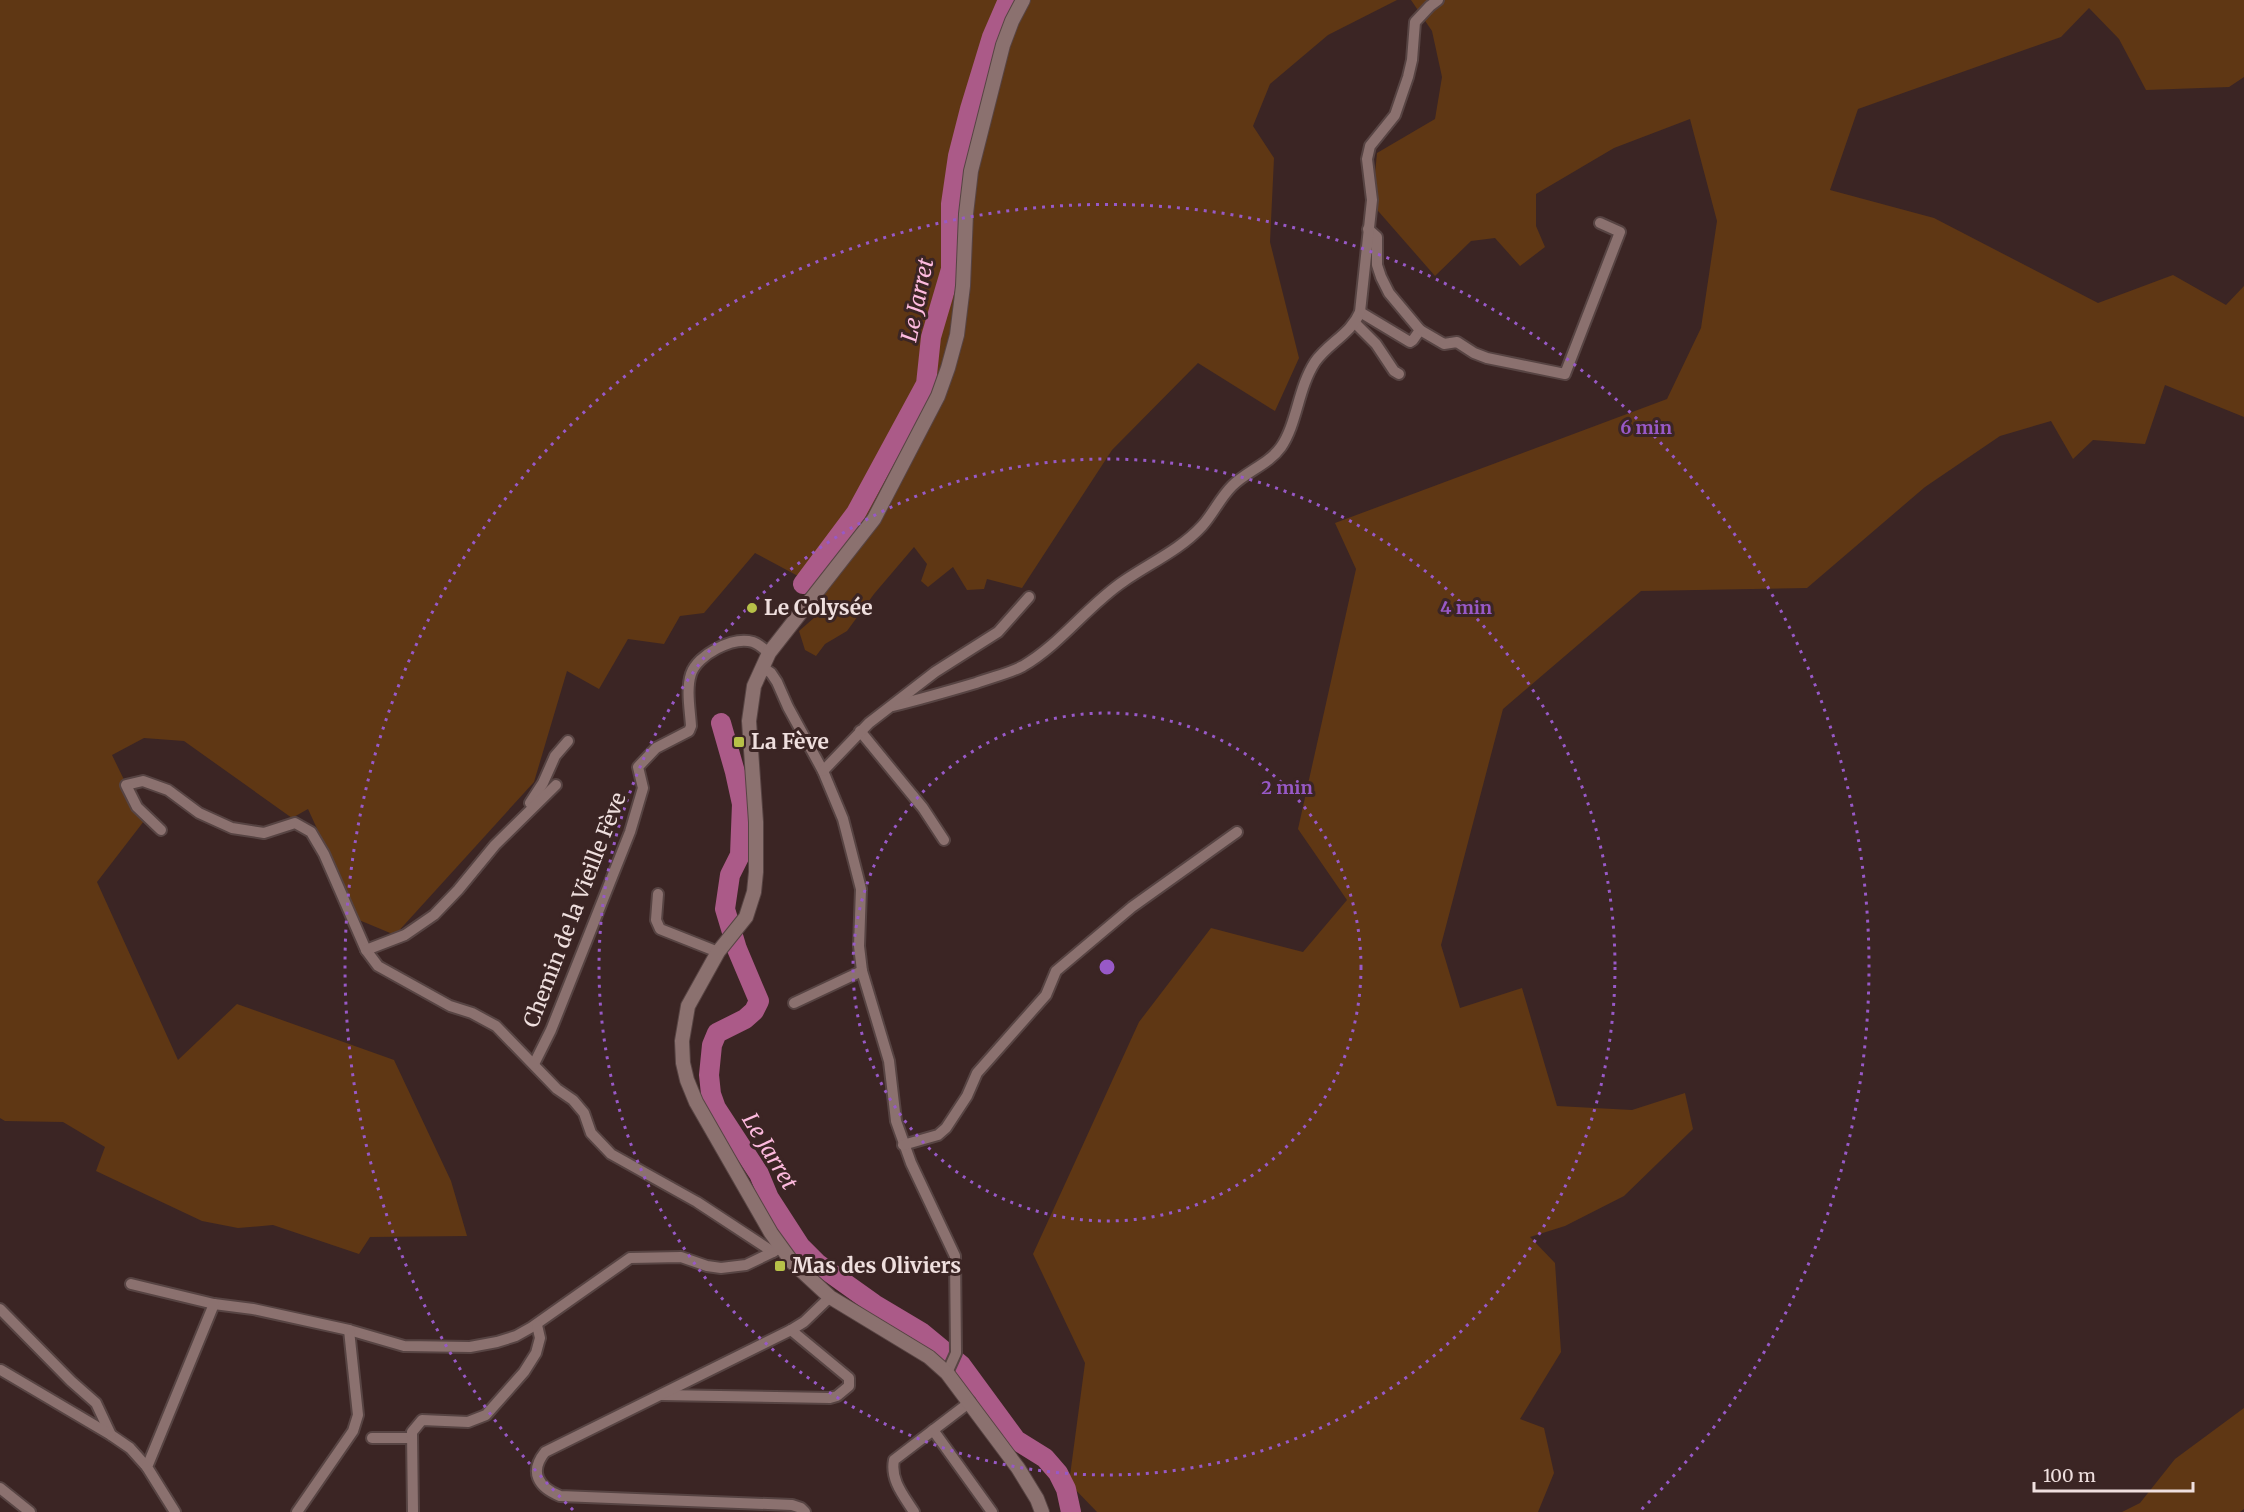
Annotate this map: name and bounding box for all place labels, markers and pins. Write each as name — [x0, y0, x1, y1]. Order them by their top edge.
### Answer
place label: Le Colysée — [764, 594, 873, 621]
marker: Le Colysée — [745, 601, 759, 615]
place label: La Fève — [751, 728, 829, 755]
marker: La Fève — [732, 735, 746, 749]
centre of rings — [1097, 957, 1117, 977]
place label: Mas des Oliviers — [792, 1252, 961, 1279]
marker: Mas des Oliviers — [773, 1259, 787, 1273]

